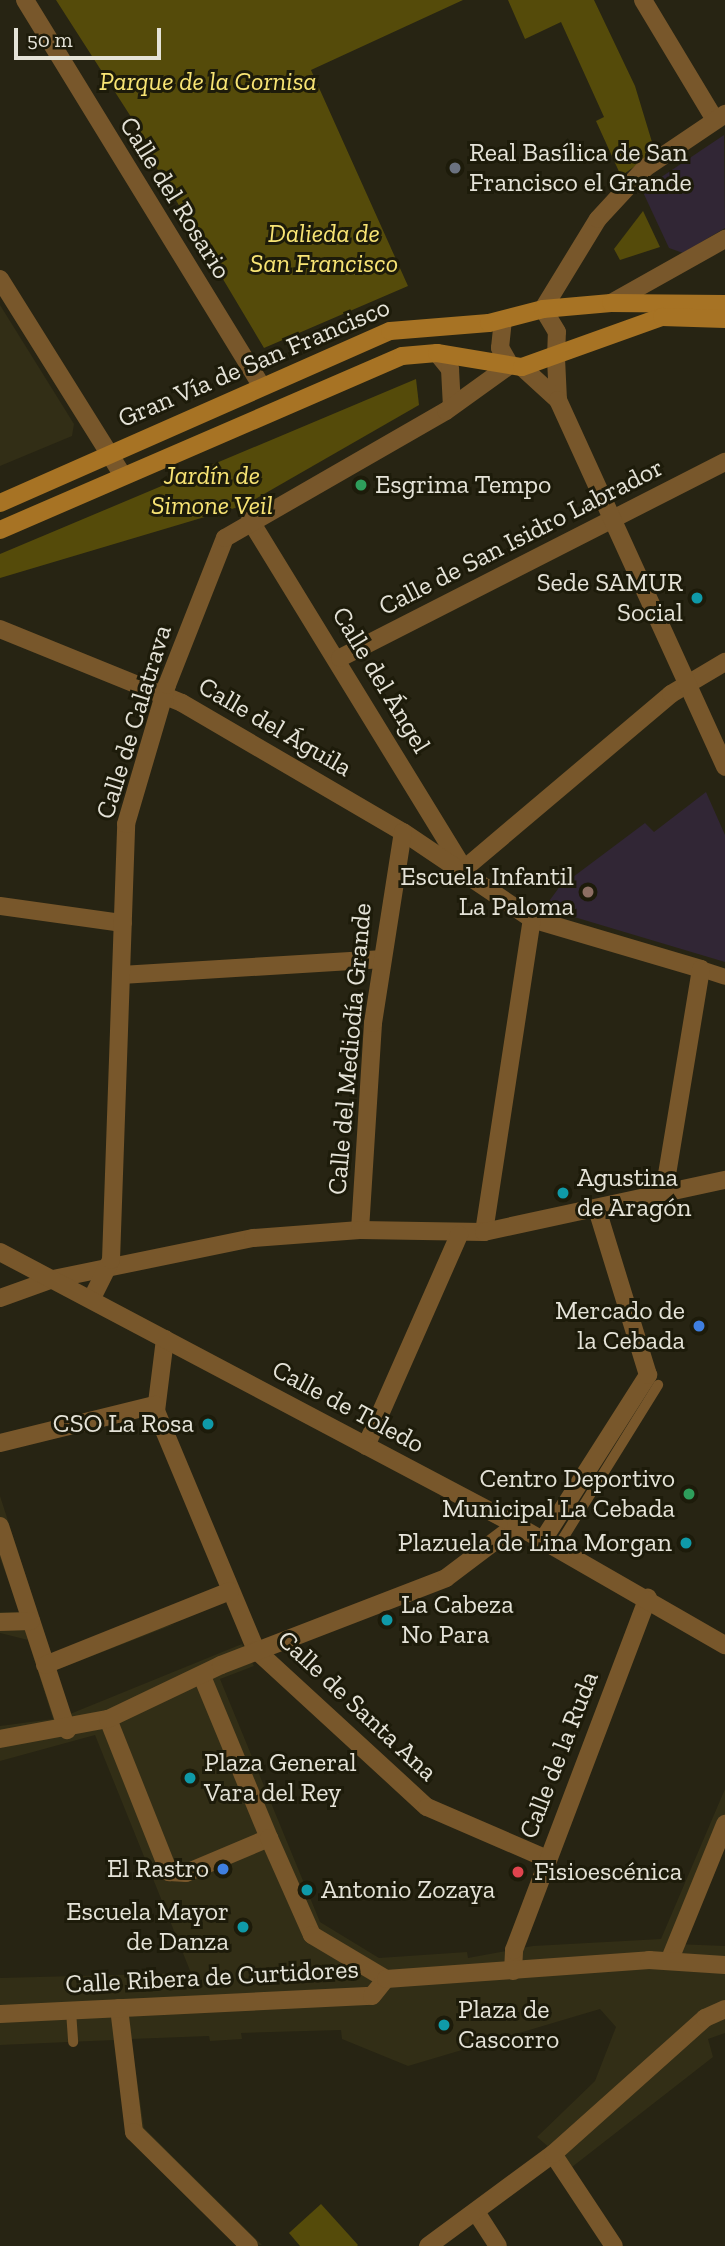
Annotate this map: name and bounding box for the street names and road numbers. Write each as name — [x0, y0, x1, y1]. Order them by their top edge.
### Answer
street label: Calle del Rosario — [113, 111, 237, 285]
street label: Gran Vía de San Francisco — [113, 291, 395, 435]
street label: Calle de San Isidro Labrador — [374, 452, 668, 622]
street label: Calle del Ángel — [325, 601, 437, 759]
street label: Calle de Calatrava — [90, 621, 178, 823]
street label: Calle del Águila — [192, 670, 358, 784]
street label: Calle del Mediodía Grande — [322, 902, 378, 1196]
street label: Calle de Toledo — [266, 1354, 430, 1460]
street label: Calle de Santa Ana — [271, 1624, 443, 1788]
street label: Calle de la Ruda — [513, 1667, 605, 1843]
street label: Calle Ribera de Curtidores — [64, 1954, 360, 2000]

